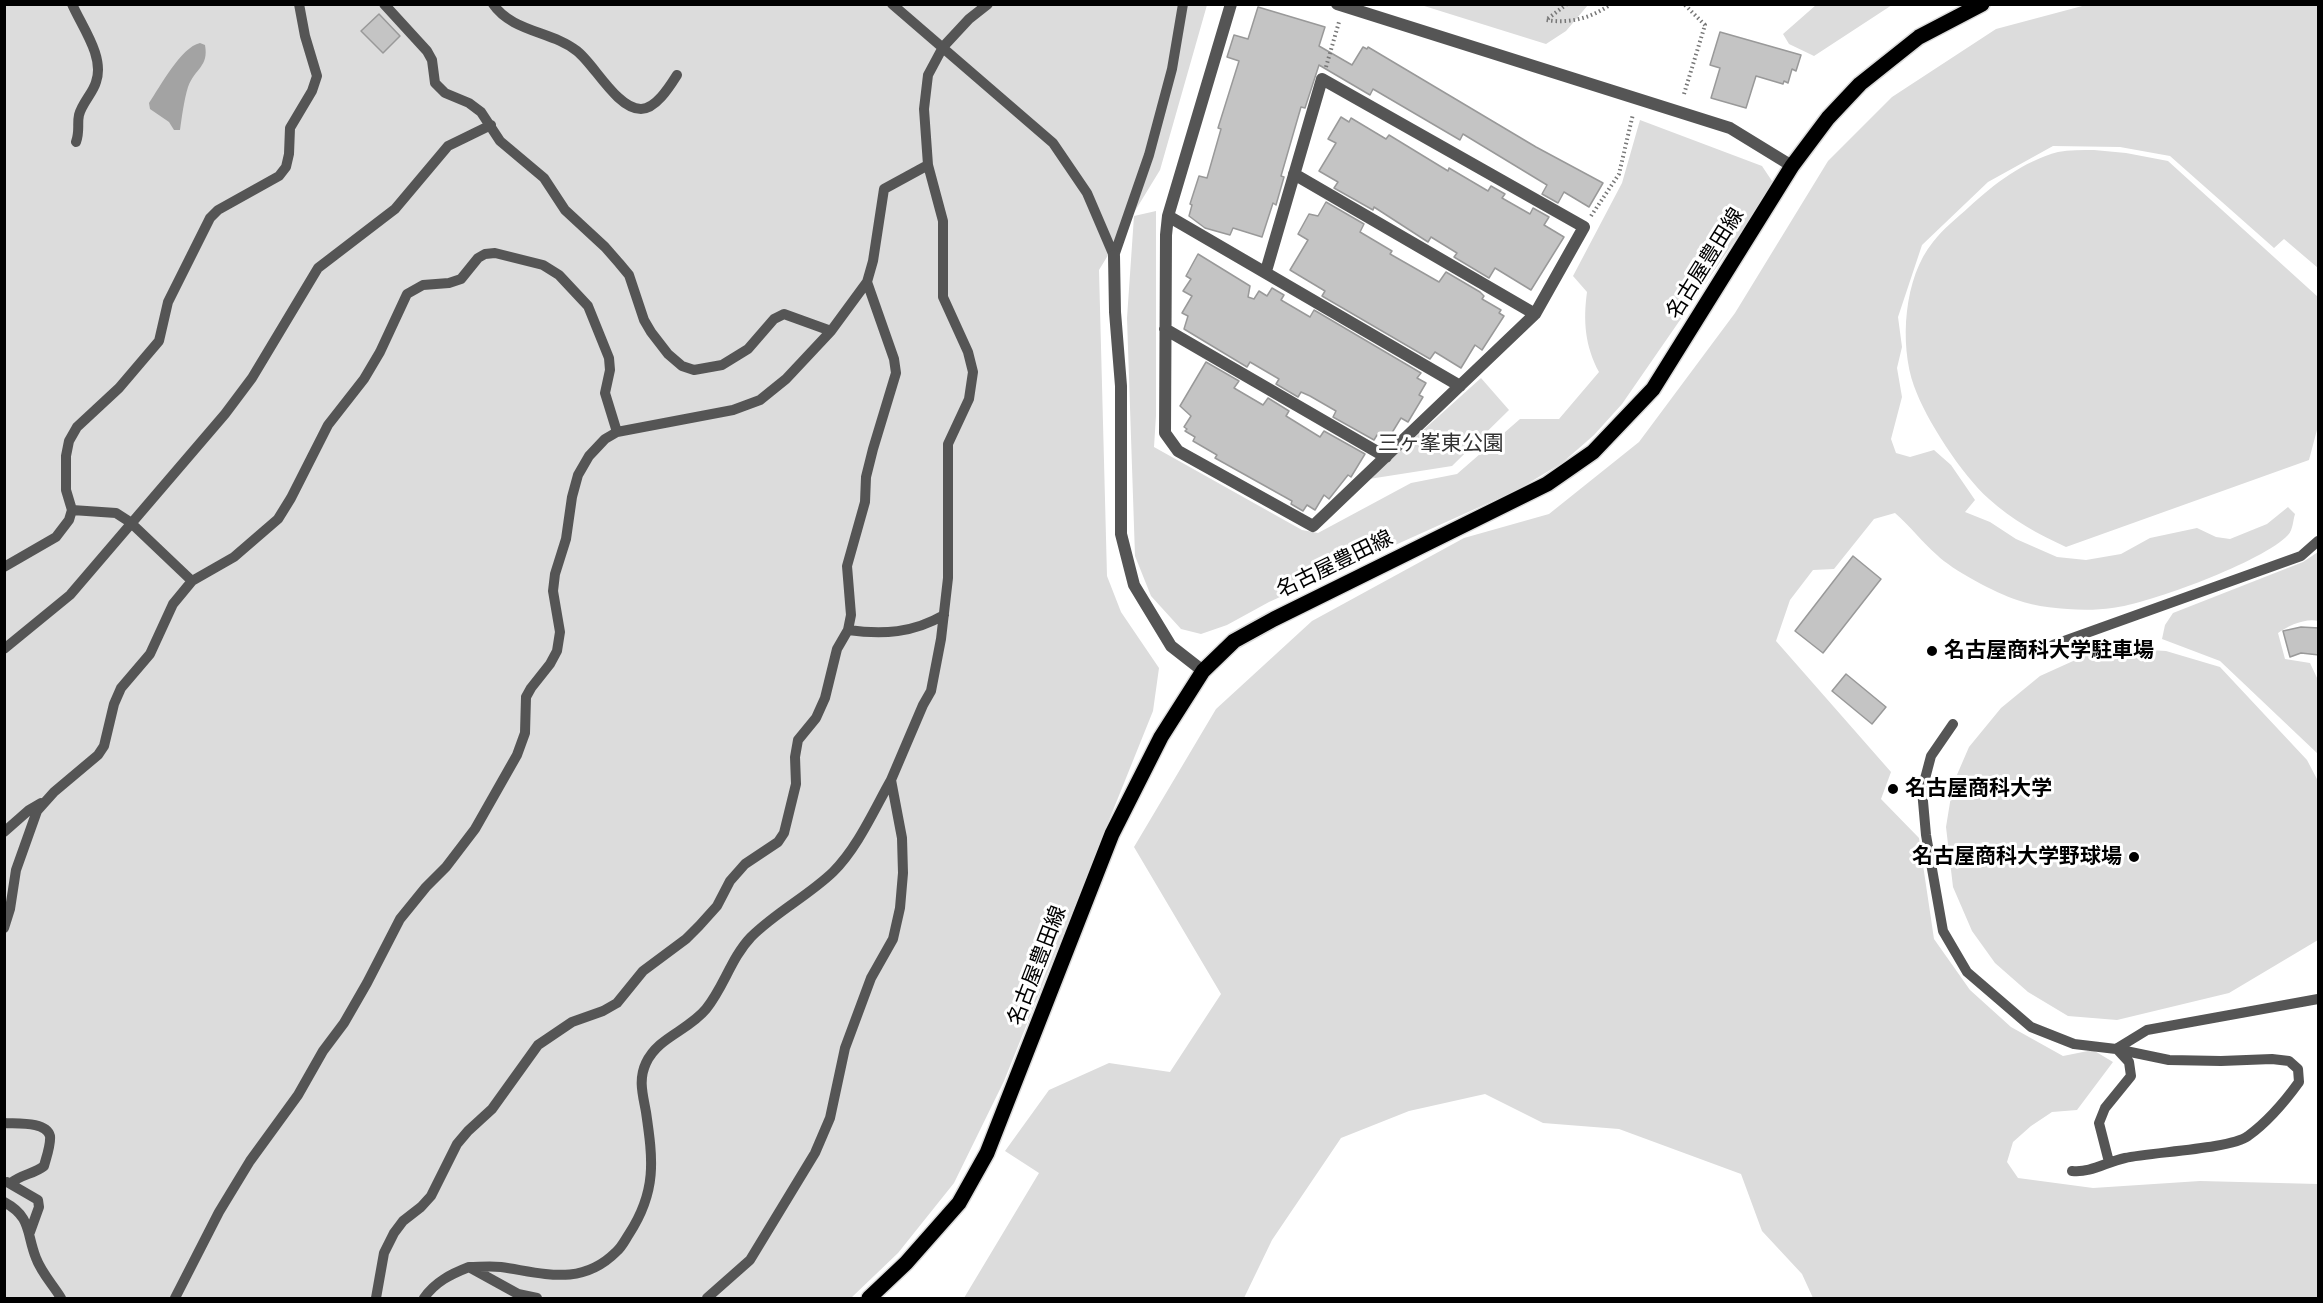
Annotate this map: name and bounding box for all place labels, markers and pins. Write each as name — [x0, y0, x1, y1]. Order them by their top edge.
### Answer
place label: 名古屋商科大学駐車場 — [1944, 638, 2154, 664]
marker: 名古屋商科大学駐車場 — [1925, 644, 1939, 658]
place label: 名古屋商科大学 — [1905, 776, 2052, 802]
marker: 名古屋商科大学 — [1886, 782, 1900, 796]
place label: 名古屋商科大学野球場 — [1912, 844, 2122, 870]
marker: 名古屋商科大学野球場 — [2127, 850, 2141, 864]

